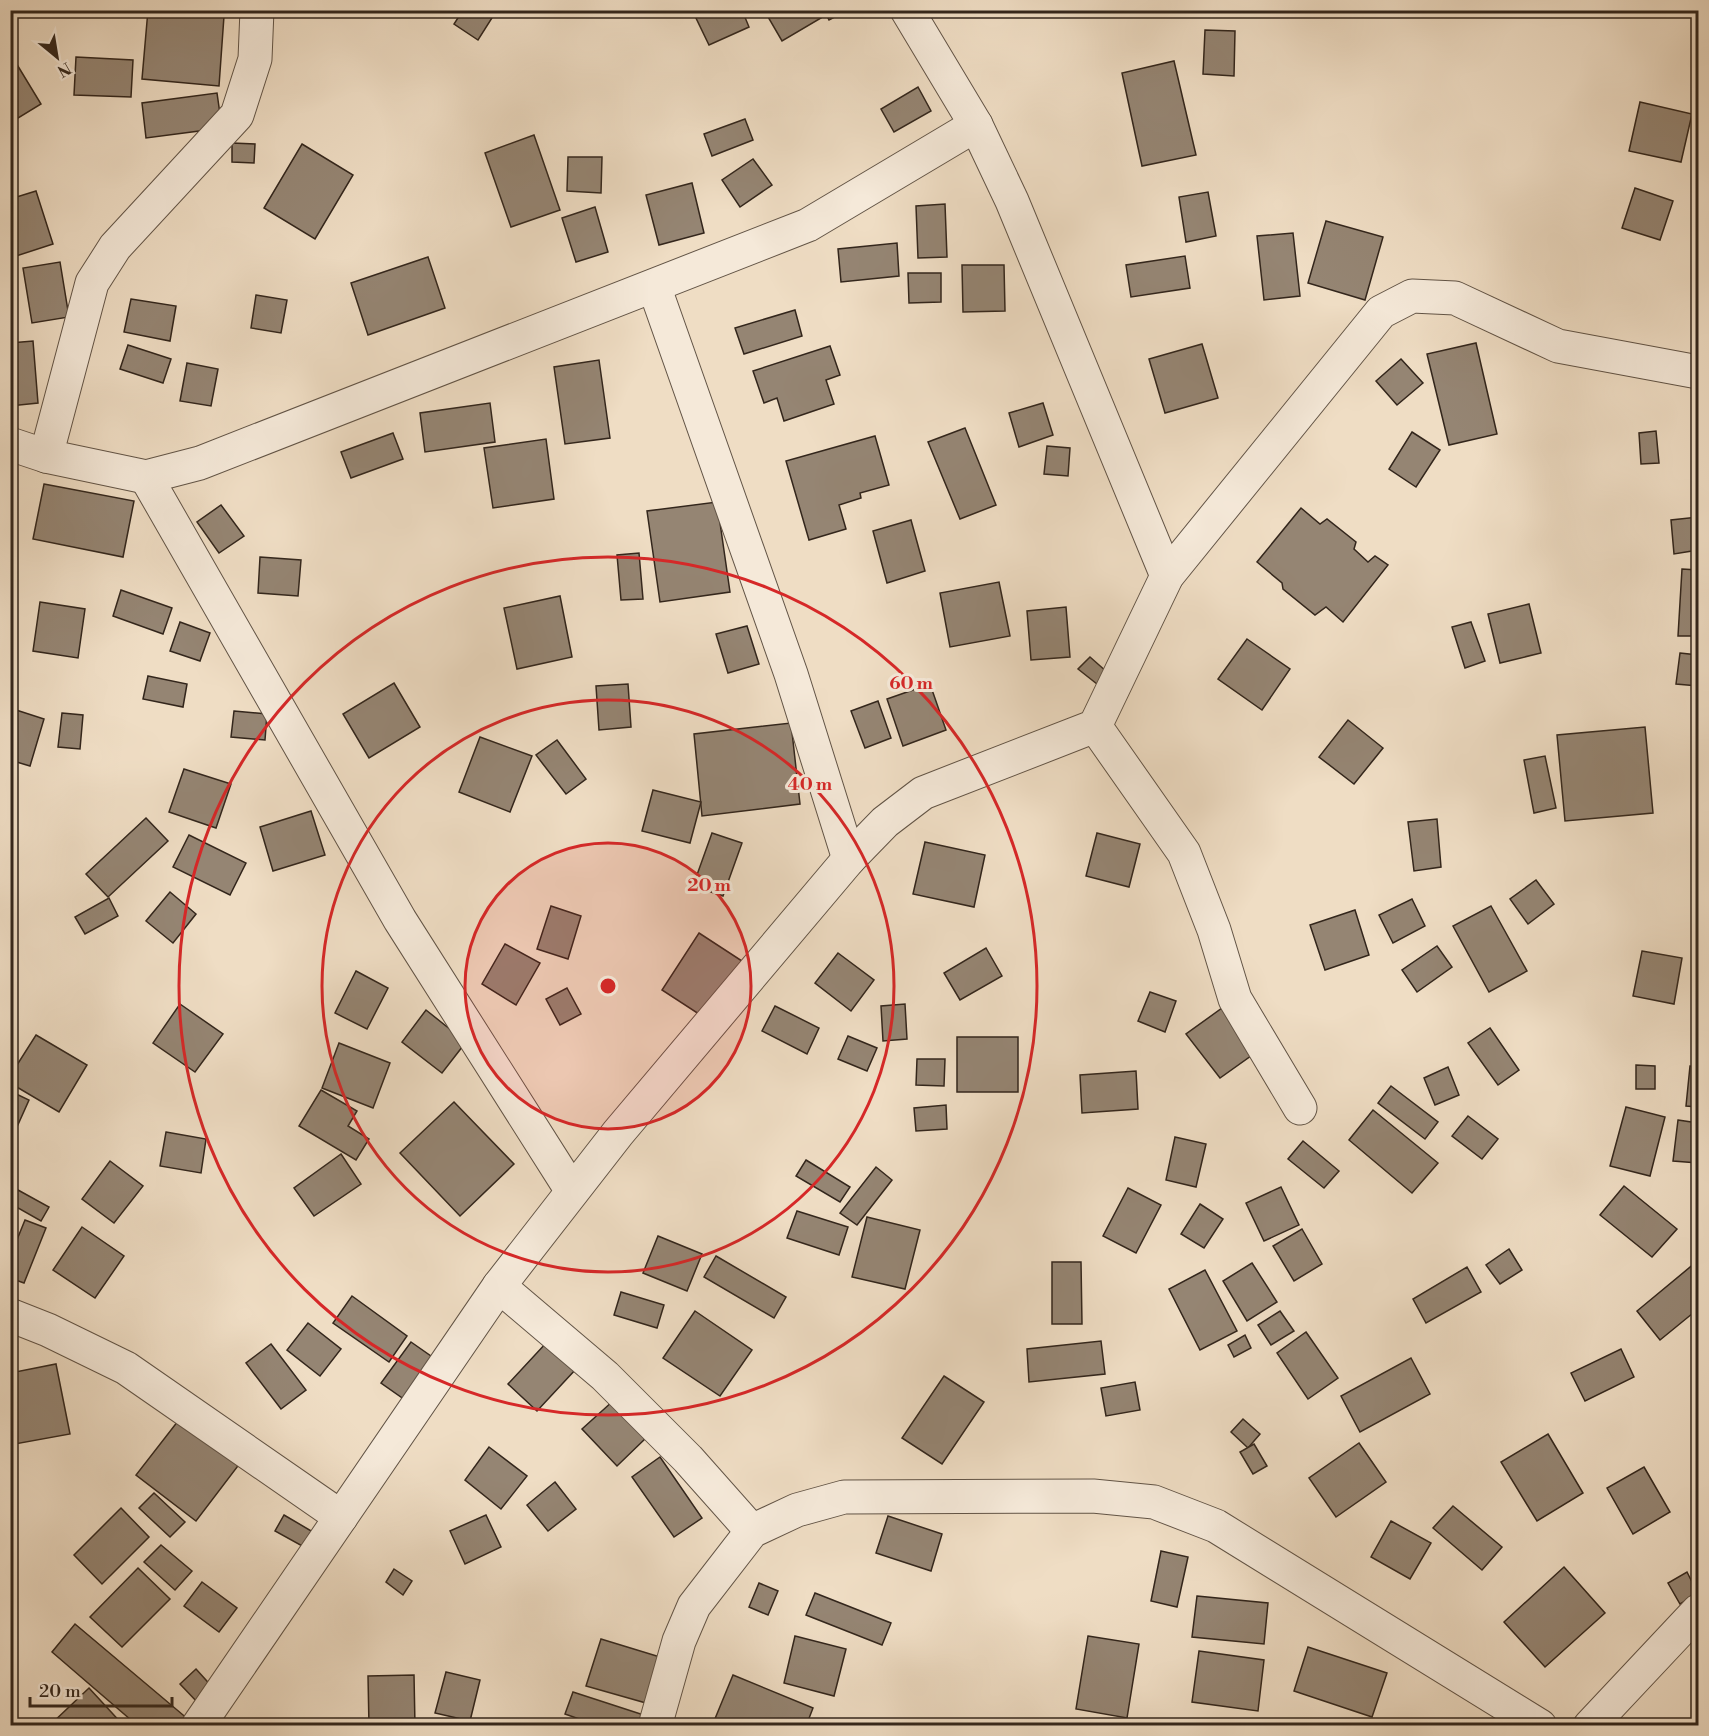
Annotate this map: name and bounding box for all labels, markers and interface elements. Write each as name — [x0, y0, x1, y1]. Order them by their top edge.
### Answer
north arrow — [27, 27, 87, 87]
text: N — [53, 57, 74, 81]
text: 60 m — [889, 672, 933, 695]
text: 40 m — [788, 773, 833, 796]
text: 20 m — [687, 874, 731, 897]
centre of rings — [598, 976, 618, 996]
scale bar — [30, 1670, 172, 1708]
text: 20 m — [39, 1680, 81, 1703]

